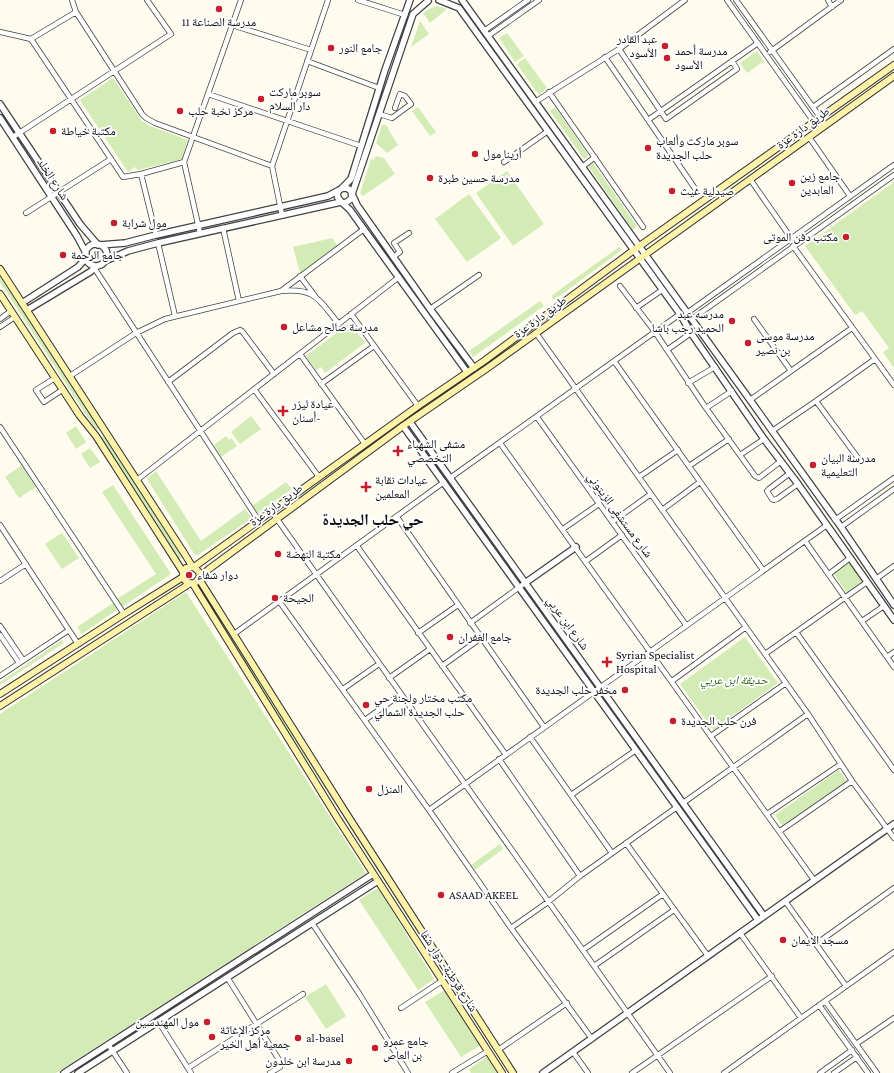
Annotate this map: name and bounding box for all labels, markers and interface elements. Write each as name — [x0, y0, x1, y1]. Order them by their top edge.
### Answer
marker: مدرسة الصناعة 11 — [214, 4, 224, 14]
place label: مدرسة الصناعة 11 — [182, 15, 256, 29]
place label: عبد القادر الأسود — [616, 32, 657, 60]
place label: جامع النور — [338, 41, 383, 55]
marker: عبد القادر الأسود — [660, 41, 670, 51]
marker: جامع النور — [326, 43, 336, 53]
place label: مدرسة أحمد الأسود — [675, 44, 728, 72]
marker: مدرسة أحمد الأسود — [662, 53, 672, 63]
place label: سوبر ماركت دار السلام — [269, 85, 321, 114]
marker: سوبر ماركت دار السلام — [256, 94, 266, 104]
place label: مركز نخبة حلب — [188, 104, 253, 118]
street label: طريق دارة عزة — [774, 104, 832, 152]
marker: مركز نخبة حلب — [175, 106, 185, 116]
place label: مكتبة خياطة — [61, 124, 116, 138]
marker: مكتبة خياطة — [48, 126, 58, 136]
place label: سوبر ماركت وألعاب حلب الجديدة — [656, 134, 738, 162]
marker: سوبر ماركت وألعاب حلب الجديدة — [643, 143, 653, 153]
place label: أرينا مول — [483, 147, 522, 161]
marker: أرينا مول — [470, 149, 480, 159]
street label: شارع الخلد — [33, 155, 72, 203]
place label: جامع زين العابدين — [800, 169, 840, 197]
place label: مدرسة حسين طبرة — [438, 171, 520, 185]
marker: مدرسة حسين طبرة — [425, 173, 435, 183]
marker: جامع زين العابدين — [787, 178, 797, 188]
place label: صيدلية غيث — [680, 184, 734, 198]
marker: صيدلية غيث — [667, 186, 677, 196]
place label: مول شرابة — [122, 216, 167, 230]
marker: مول شرابة — [109, 218, 119, 228]
place label: مكتب دفن الموتى — [763, 230, 838, 244]
marker: مكتب دفن الموتى — [841, 232, 851, 242]
place label: جامع الرحمة — [71, 248, 124, 262]
marker: جامع الرحمة — [58, 250, 68, 260]
street label: طريق دارة عزة — [511, 293, 569, 341]
place label: مدرسه عبد الحميد رجب باشا — [652, 307, 724, 335]
marker: مدرسه عبد الحميد رجب باشا — [727, 316, 737, 326]
place label: مدرسة صالح مشاعل — [292, 320, 378, 334]
marker: مدرسة صالح مشاعل — [279, 322, 289, 332]
place label: مدرسة موسى بن نصير — [755, 329, 815, 357]
marker: مدرسة موسى بن نصير — [743, 338, 753, 348]
place label: عيادة ليزر أسنان- — [291, 397, 334, 425]
marker: عيادة ليزر أسنان- — [277, 405, 289, 417]
place label: مشفى الشهباء التخصصي — [407, 437, 465, 468]
marker: مشفى الشهباء التخصصي — [392, 445, 404, 457]
place label: مدرسة البيان التعليمية — [821, 451, 876, 479]
marker: مدرسة البيان التعليمية — [808, 460, 818, 470]
street label: شارع مستشفى الزيتوني — [582, 470, 656, 562]
place label: عيادات نقابة المعلمين — [375, 473, 427, 501]
street label: طريق دارة عزة — [247, 481, 305, 529]
marker: عيادات نقابة المعلمين — [360, 481, 372, 493]
district label: حي حلب الجديدة — [322, 511, 424, 531]
place label: مكتبة النهضة — [286, 547, 341, 561]
marker: مكتبة النهضة — [273, 549, 283, 559]
place label: دوار شفاء — [197, 568, 238, 582]
marker: دوار شفاء — [184, 570, 194, 580]
place label: الجيحة — [283, 591, 314, 605]
marker: الجيحة — [270, 593, 280, 603]
street label: شارع ابن عربي — [541, 593, 592, 654]
place label: جامع الغفران — [458, 630, 512, 644]
marker: جامع الغفران — [445, 632, 455, 642]
place label: Syrian Specialist Hospital — [616, 648, 696, 676]
marker: Syrian Specialist Hospital — [601, 656, 613, 668]
park label: حديقة ابن عربي — [700, 673, 768, 690]
place label: مخفر حلب الجديدة — [535, 683, 617, 697]
marker: مخفر حلب الجديدة — [620, 685, 630, 695]
place label: مكتب مختار ولجنة حي حلب الجديدة الشمالي — [374, 691, 472, 722]
marker: مكتب مختار ولجنة حي حلب الجديدة الشمالي — [361, 700, 371, 710]
place label: فرن حلب الجديدة — [681, 714, 757, 728]
marker: فرن حلب الجديدة — [668, 716, 678, 726]
place label: المنزل — [377, 782, 403, 796]
marker: المنزل — [364, 784, 374, 794]
place label: ASAAD AKEEL — [449, 888, 518, 902]
marker: ASAAD AKEEL — [436, 890, 446, 900]
street label: شارع قرطبة- دوار شفا — [417, 928, 481, 1015]
place label: مسجد الايمان — [791, 933, 849, 947]
marker: مسجد الايمان — [778, 935, 788, 945]
place label: مول المهندسين — [135, 1015, 199, 1029]
marker: مول المهندسين — [202, 1017, 212, 1027]
place label: مركز الإغاثة جمعية أهل الخير — [219, 1023, 291, 1051]
place label: al-basel — [306, 1031, 344, 1045]
marker: مركز الإغاثة جمعية أهل الخير — [207, 1032, 217, 1042]
marker: al-basel — [293, 1033, 303, 1043]
place label: جامع عمرو بن العاص — [383, 1034, 429, 1062]
marker: جامع عمرو بن العاص — [370, 1043, 380, 1053]
place label: مدرسة ابن خلدون — [265, 1054, 341, 1068]
marker: مدرسة ابن خلدون — [344, 1056, 354, 1066]

